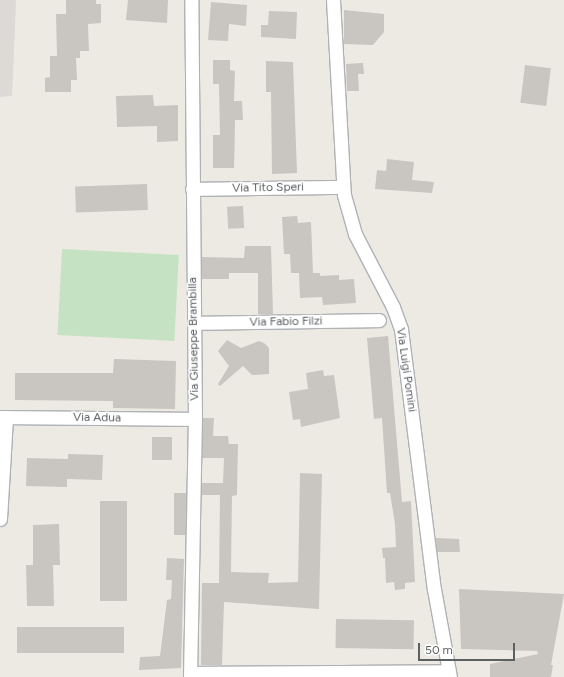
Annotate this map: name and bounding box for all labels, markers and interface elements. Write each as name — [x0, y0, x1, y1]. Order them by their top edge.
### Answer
street label: Via Tito Speri — [232, 180, 304, 196]
street label: Via Giuseppe Brambilla — [186, 277, 202, 401]
street label: Via Fabio Filzi — [249, 314, 323, 330]
street label: Via Luigi Pomini — [393, 327, 419, 413]
street label: Via Adua — [73, 410, 121, 426]
scale bar — [420, 635, 517, 661]
text: 50 m — [425, 643, 453, 657]

